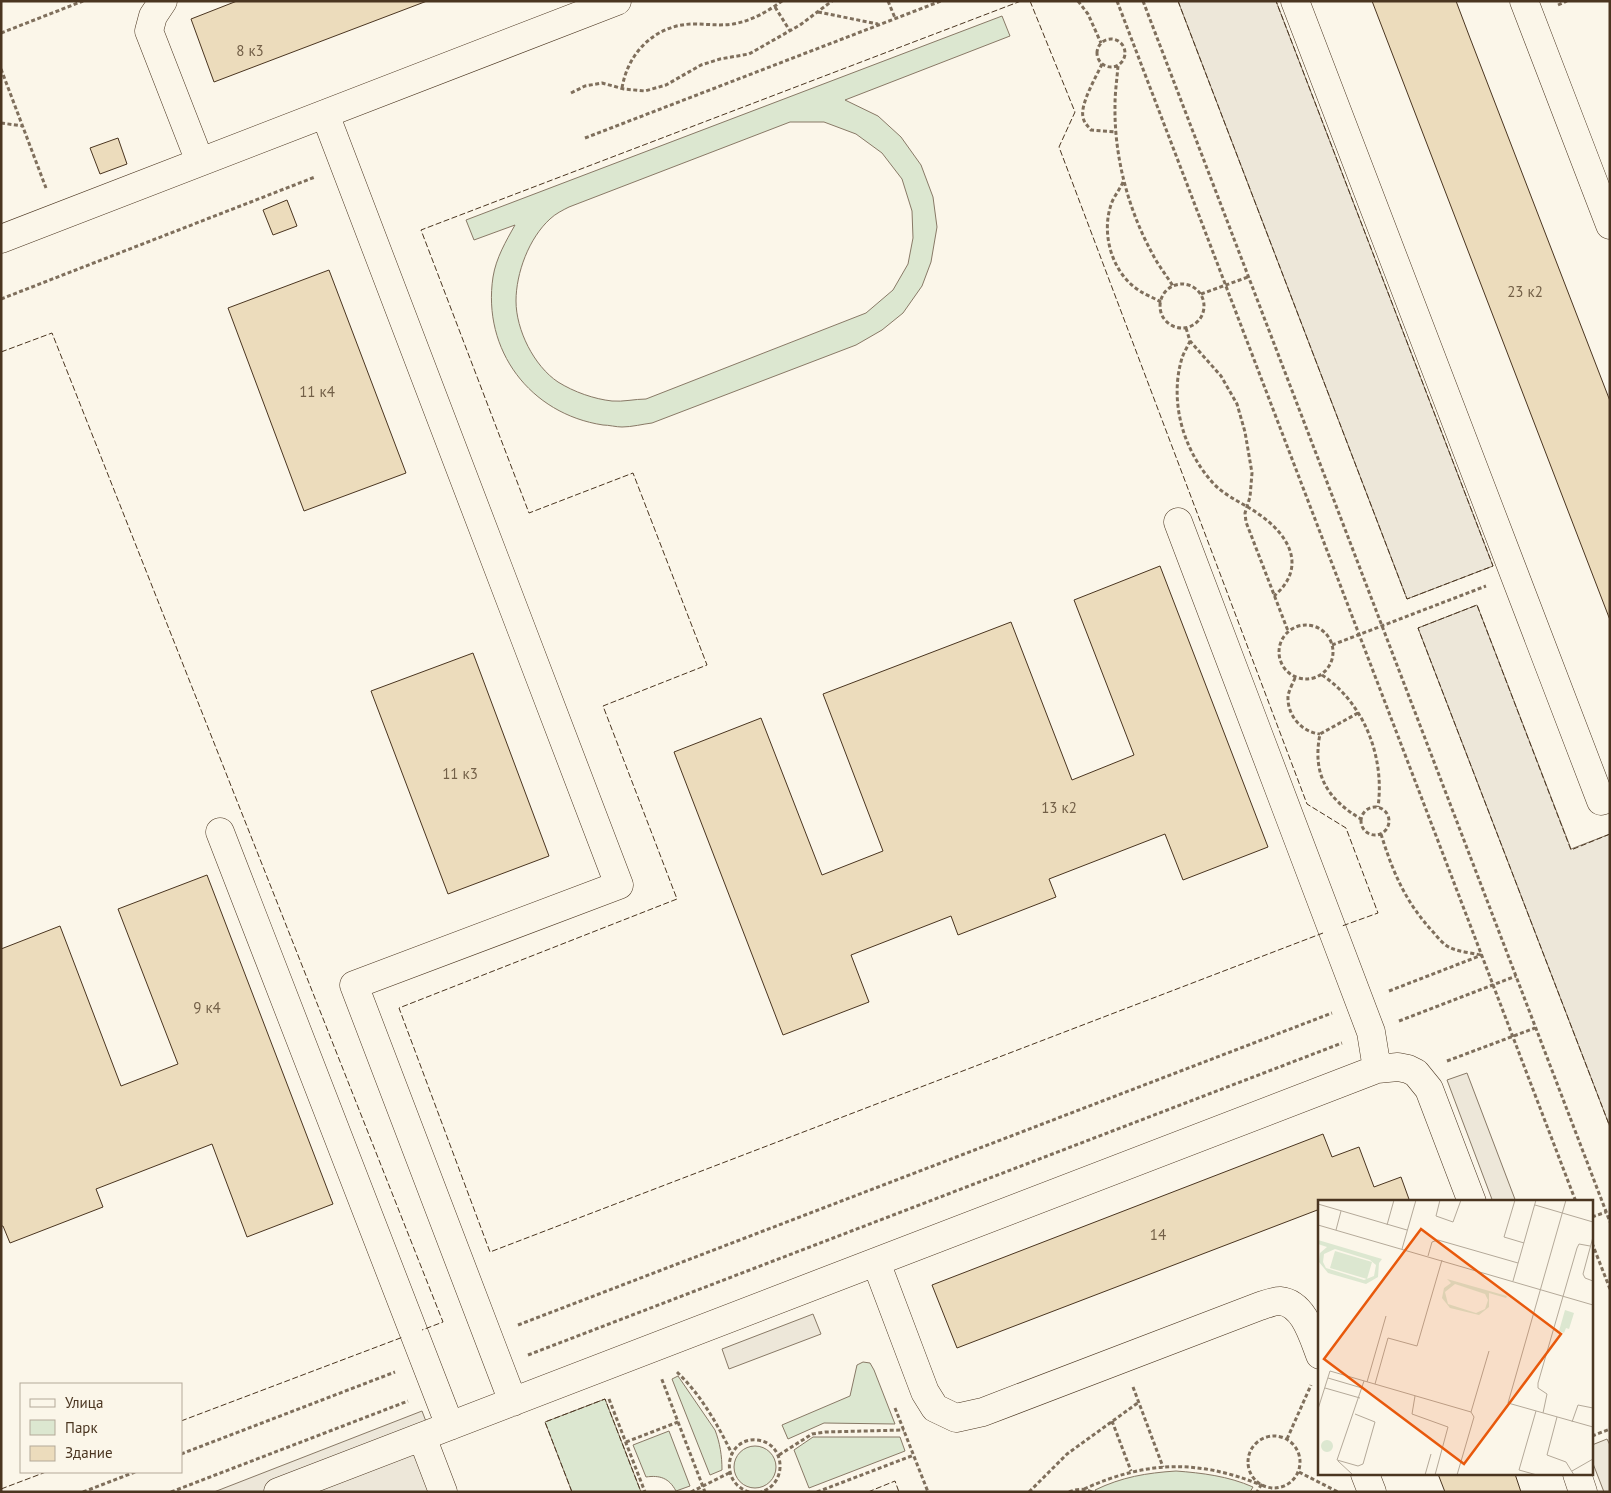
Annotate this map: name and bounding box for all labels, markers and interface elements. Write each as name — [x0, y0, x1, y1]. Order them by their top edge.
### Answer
house number: 8 к3 — [236, 41, 264, 60]
house number: 23 к2 — [1507, 282, 1543, 301]
house number: 11 к4 — [299, 382, 335, 401]
house number: 11 к3 — [442, 764, 478, 783]
house number: 13 к2 — [1041, 798, 1077, 817]
house number: 9 к4 — [193, 998, 221, 1017]
inset map — [1318, 1200, 1594, 1476]
house number: 14 — [1150, 1225, 1166, 1244]
legend — [20, 1383, 182, 1473]
text: Улица — [65, 1393, 103, 1412]
text: Парк — [65, 1418, 98, 1437]
text: Здание — [65, 1443, 113, 1462]

